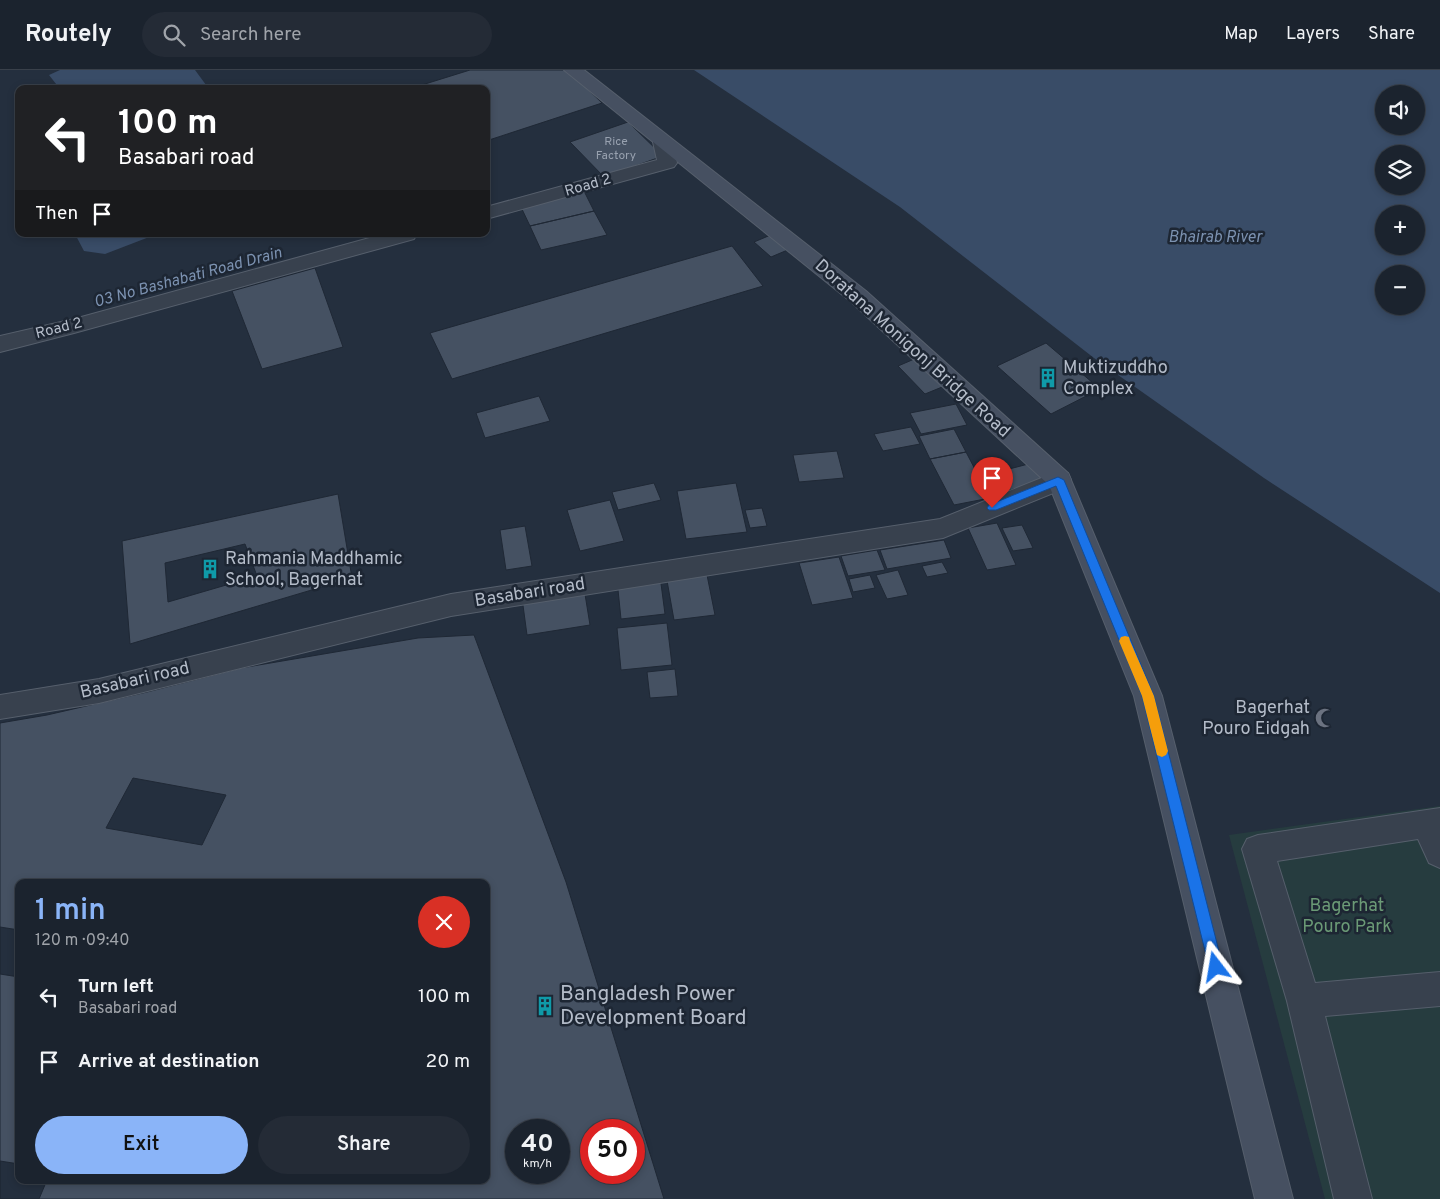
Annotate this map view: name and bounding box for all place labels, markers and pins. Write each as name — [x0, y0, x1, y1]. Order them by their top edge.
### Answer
place label: Muktizuddho Complex — [1063, 357, 1168, 401]
building icon: Muktizuddho Complex — [1037, 367, 1059, 389]
pin — [971, 457, 1013, 508]
place label: Rahmania Maddhamic School, Bagerhat — [225, 548, 403, 592]
building icon: Rahmania Maddhamic School, Bagerhat — [199, 558, 221, 580]
place label: Bagerhat Pouro Eidgah — [1202, 697, 1310, 741]
mosque icon: Bagerhat Pouro Eidgah — [1314, 707, 1336, 729]
place label: Bangladesh Power Development Board — [560, 981, 747, 1032]
building icon: Bangladesh Power Development Board — [534, 995, 556, 1017]

